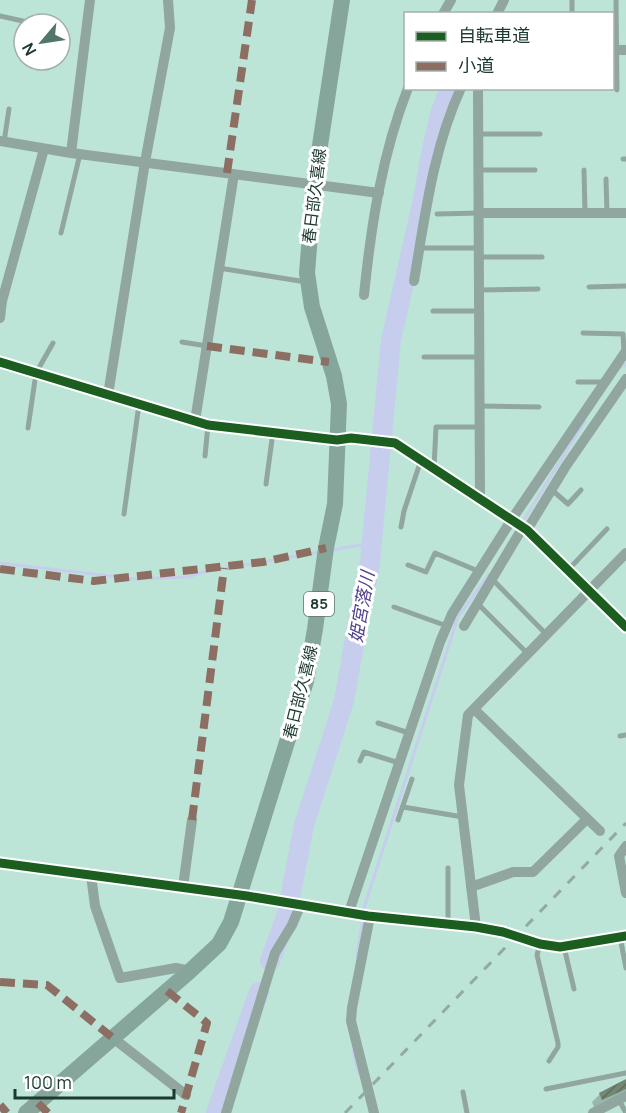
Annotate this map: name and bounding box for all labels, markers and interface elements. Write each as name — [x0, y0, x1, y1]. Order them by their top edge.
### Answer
north arrow — [12, 12, 72, 72]
legend — [404, 12, 614, 90]
text: 自転車道 — [458, 23, 530, 47]
text: N — [16, 39, 41, 60]
text: 小道 — [458, 53, 494, 77]
street label: 春日部久喜線 — [297, 147, 331, 245]
water label: 姫宮落川 — [343, 567, 379, 644]
road number: 85 — [304, 592, 334, 616]
street label: 春日部久喜線 — [278, 643, 322, 741]
scale bar — [15, 1062, 174, 1100]
text: 100 m — [24, 1070, 72, 1094]

